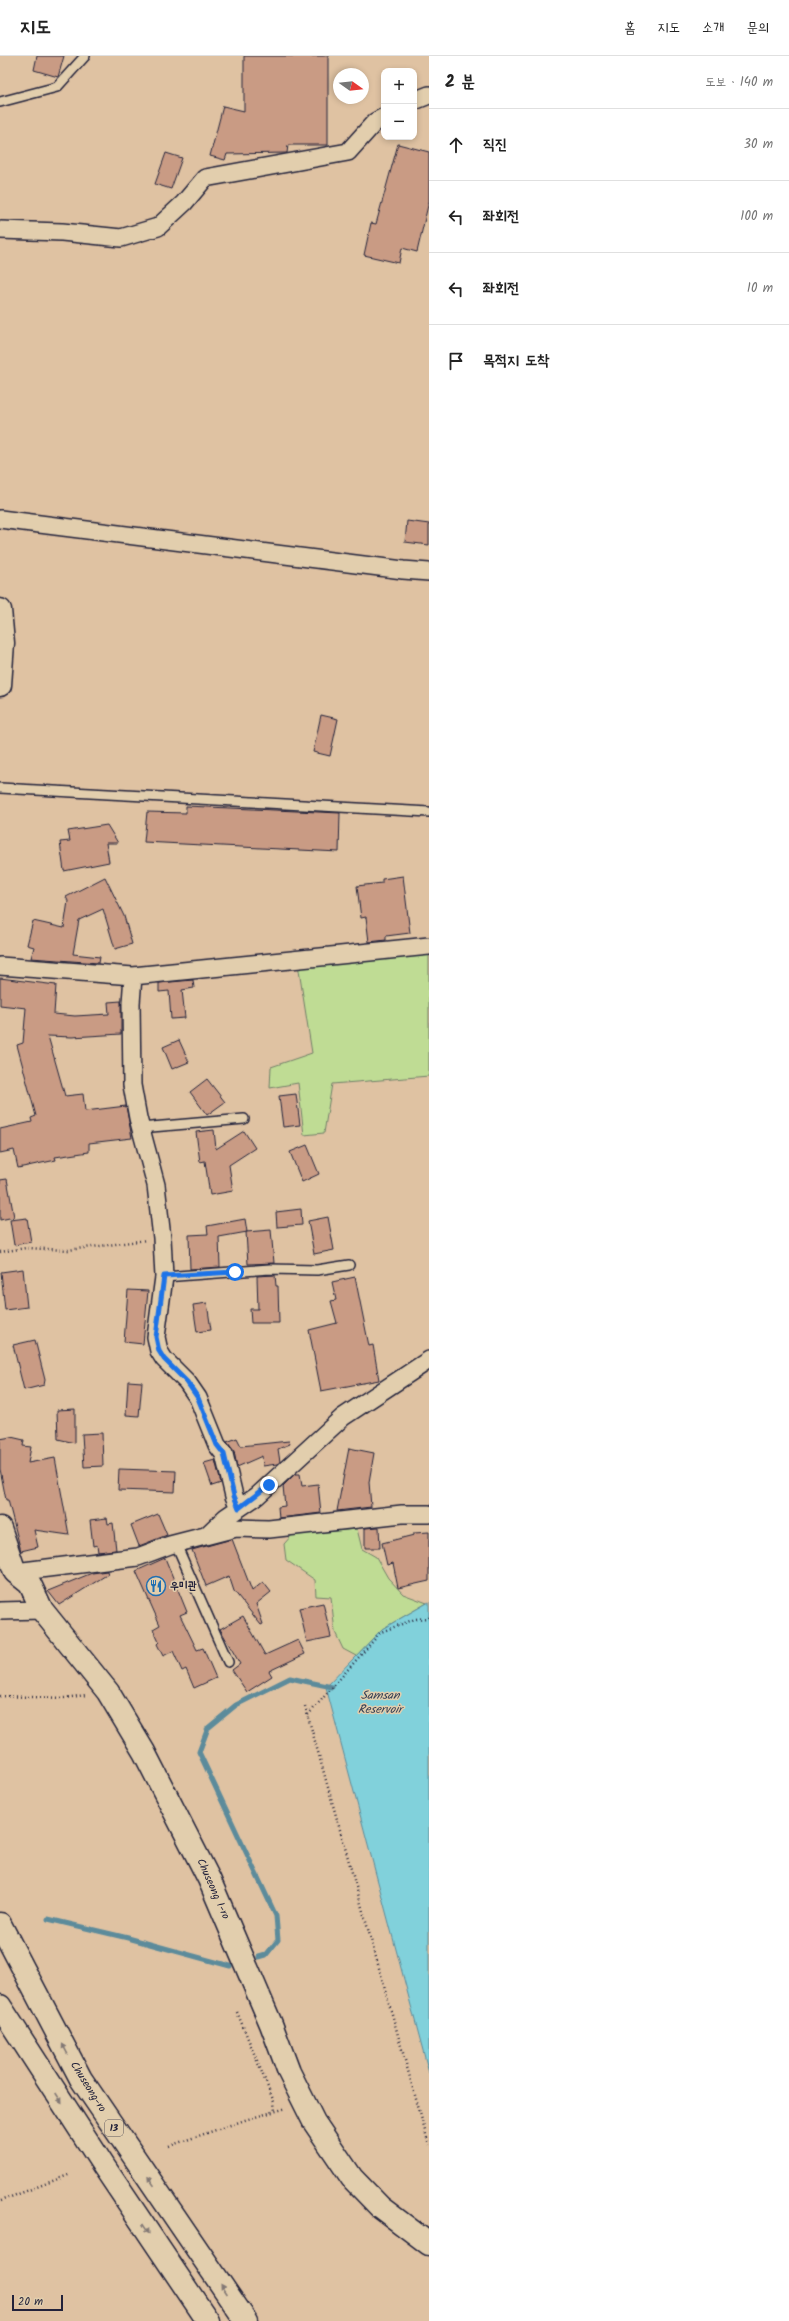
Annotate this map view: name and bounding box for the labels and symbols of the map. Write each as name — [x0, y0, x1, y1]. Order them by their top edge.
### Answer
north arrow — [333, 68, 369, 104]
route start — [226, 1263, 244, 1281]
route end — [260, 1476, 278, 1494]
restaurant icon: 우미관 — [145, 1575, 167, 1597]
place label: 우미관 — [170, 1577, 197, 1595]
water label: Samsan Reservoir — [358, 1686, 405, 1719]
street label: Chuseong 1-ro — [192, 1856, 234, 1922]
one-way arrow — [62, 2043, 68, 2055]
street label: Chuseong-ro — [65, 2058, 111, 2116]
one-way arrow — [55, 2093, 63, 2103]
road number: 13 — [105, 2120, 123, 2136]
one-way arrow — [147, 2176, 155, 2186]
one-way arrow — [142, 2224, 150, 2235]
one-way arrow — [221, 2283, 228, 2294]
scale bar — [12, 2293, 63, 2312]

